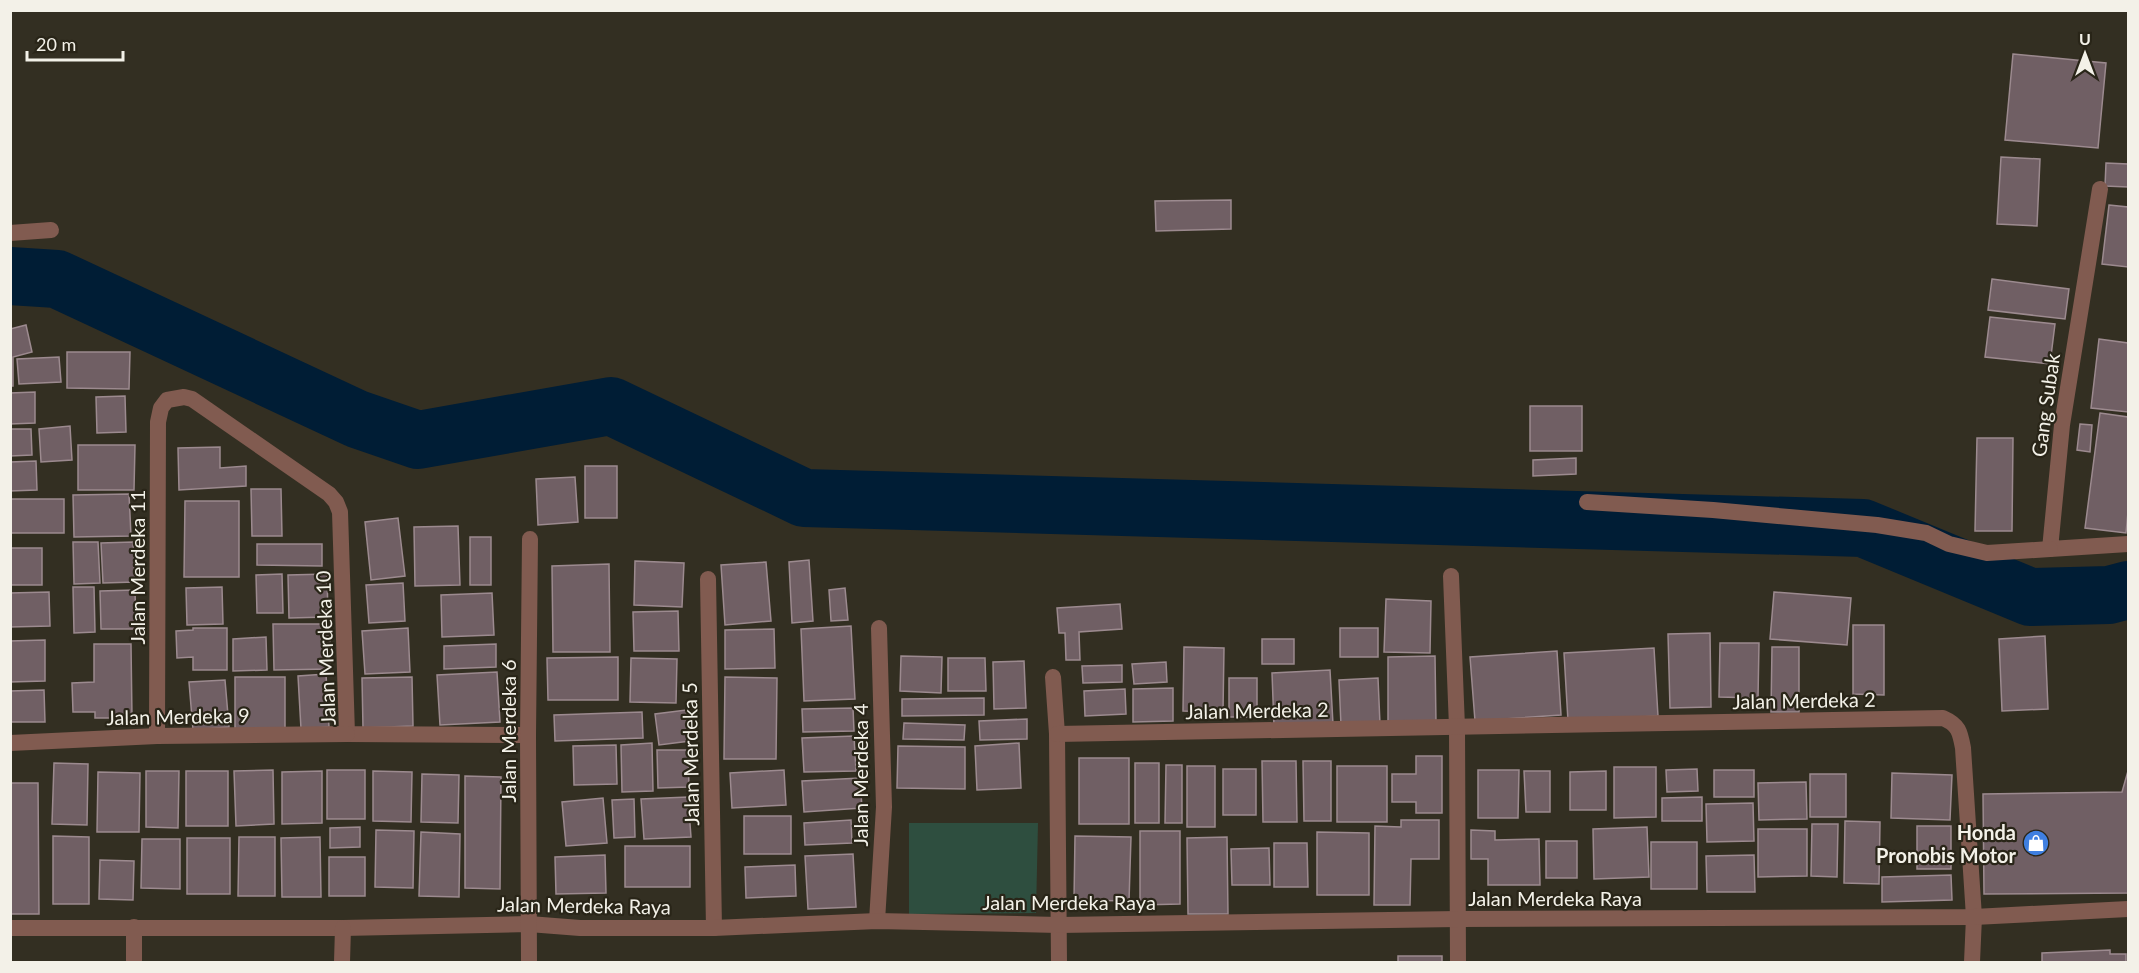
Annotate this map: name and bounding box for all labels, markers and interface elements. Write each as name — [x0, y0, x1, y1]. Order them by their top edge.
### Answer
scale bar — [27, 24, 123, 62]
north arrow — [2055, 24, 2115, 84]
text: U — [2079, 29, 2091, 48]
text: 20 m — [36, 33, 76, 55]
street label: Gang Subak — [2026, 351, 2064, 458]
street label: Jalan Merdeka 11 — [125, 490, 149, 644]
street label: Jalan Merdeka 10 — [310, 570, 340, 726]
street label: Jalan Merdeka 6 — [496, 659, 520, 803]
street label: Jalan Merdeka 5 — [677, 682, 703, 826]
street label: Jalan Merdeka 2 — [1732, 687, 1876, 713]
street label: Jalan Merdeka 2 — [1185, 697, 1329, 723]
street label: Jalan Merdeka 9 — [106, 703, 250, 729]
street label: Jalan Merdeka 4 — [848, 703, 872, 847]
place label: Honda Pronobis Motor — [1876, 820, 2017, 867]
shop icon: Honda Pronobis Motor — [2021, 828, 2051, 858]
street label: Jalan Merdeka Raya — [1468, 886, 1642, 910]
street label: Jalan Merdeka Raya — [982, 890, 1156, 914]
street label: Jalan Merdeka Raya — [497, 891, 671, 919]

